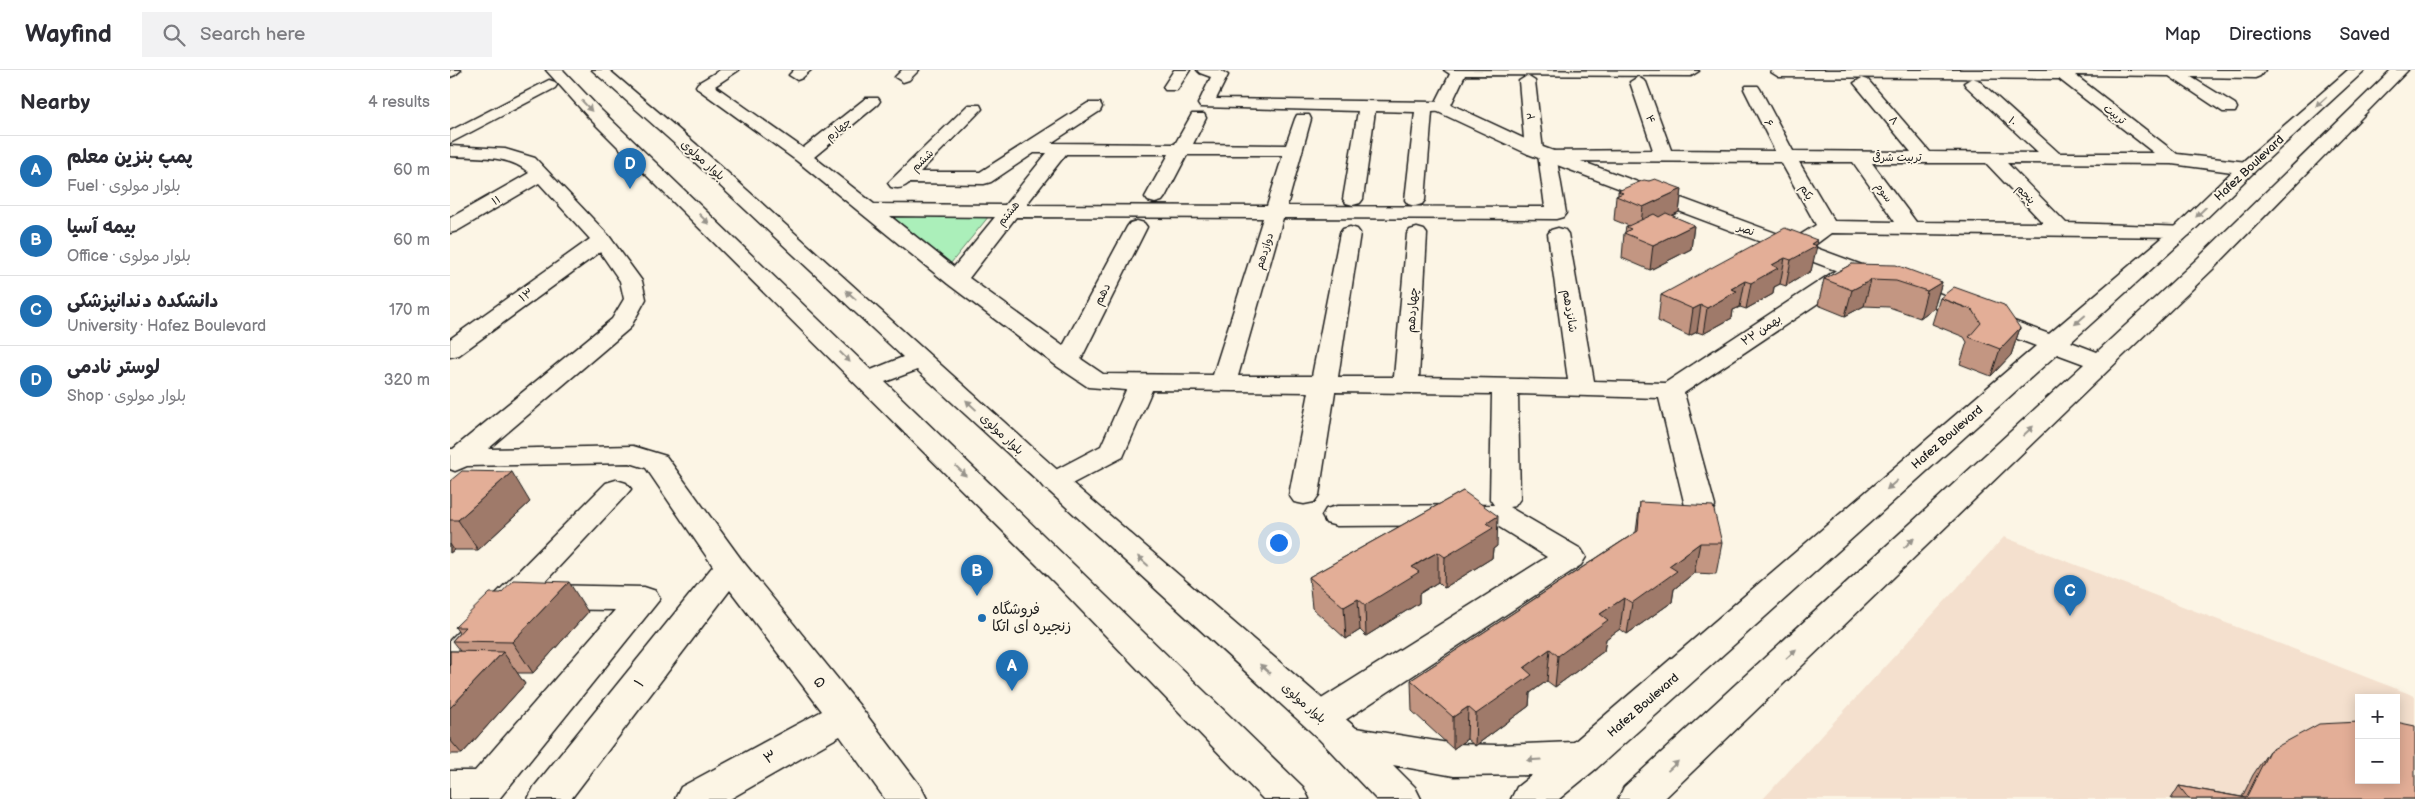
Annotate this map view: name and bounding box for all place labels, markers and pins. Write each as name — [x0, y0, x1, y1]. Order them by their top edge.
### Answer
pin: D — [614, 148, 646, 189]
pin: B — [961, 555, 993, 596]
pin: C — [2054, 575, 2086, 616]
place label: فروشگاه زنجیره ای اتکا — [992, 600, 1071, 636]
marker: فروشگاه زنجیره ای اتکا — [976, 612, 988, 624]
pin: A — [996, 650, 1028, 691]

